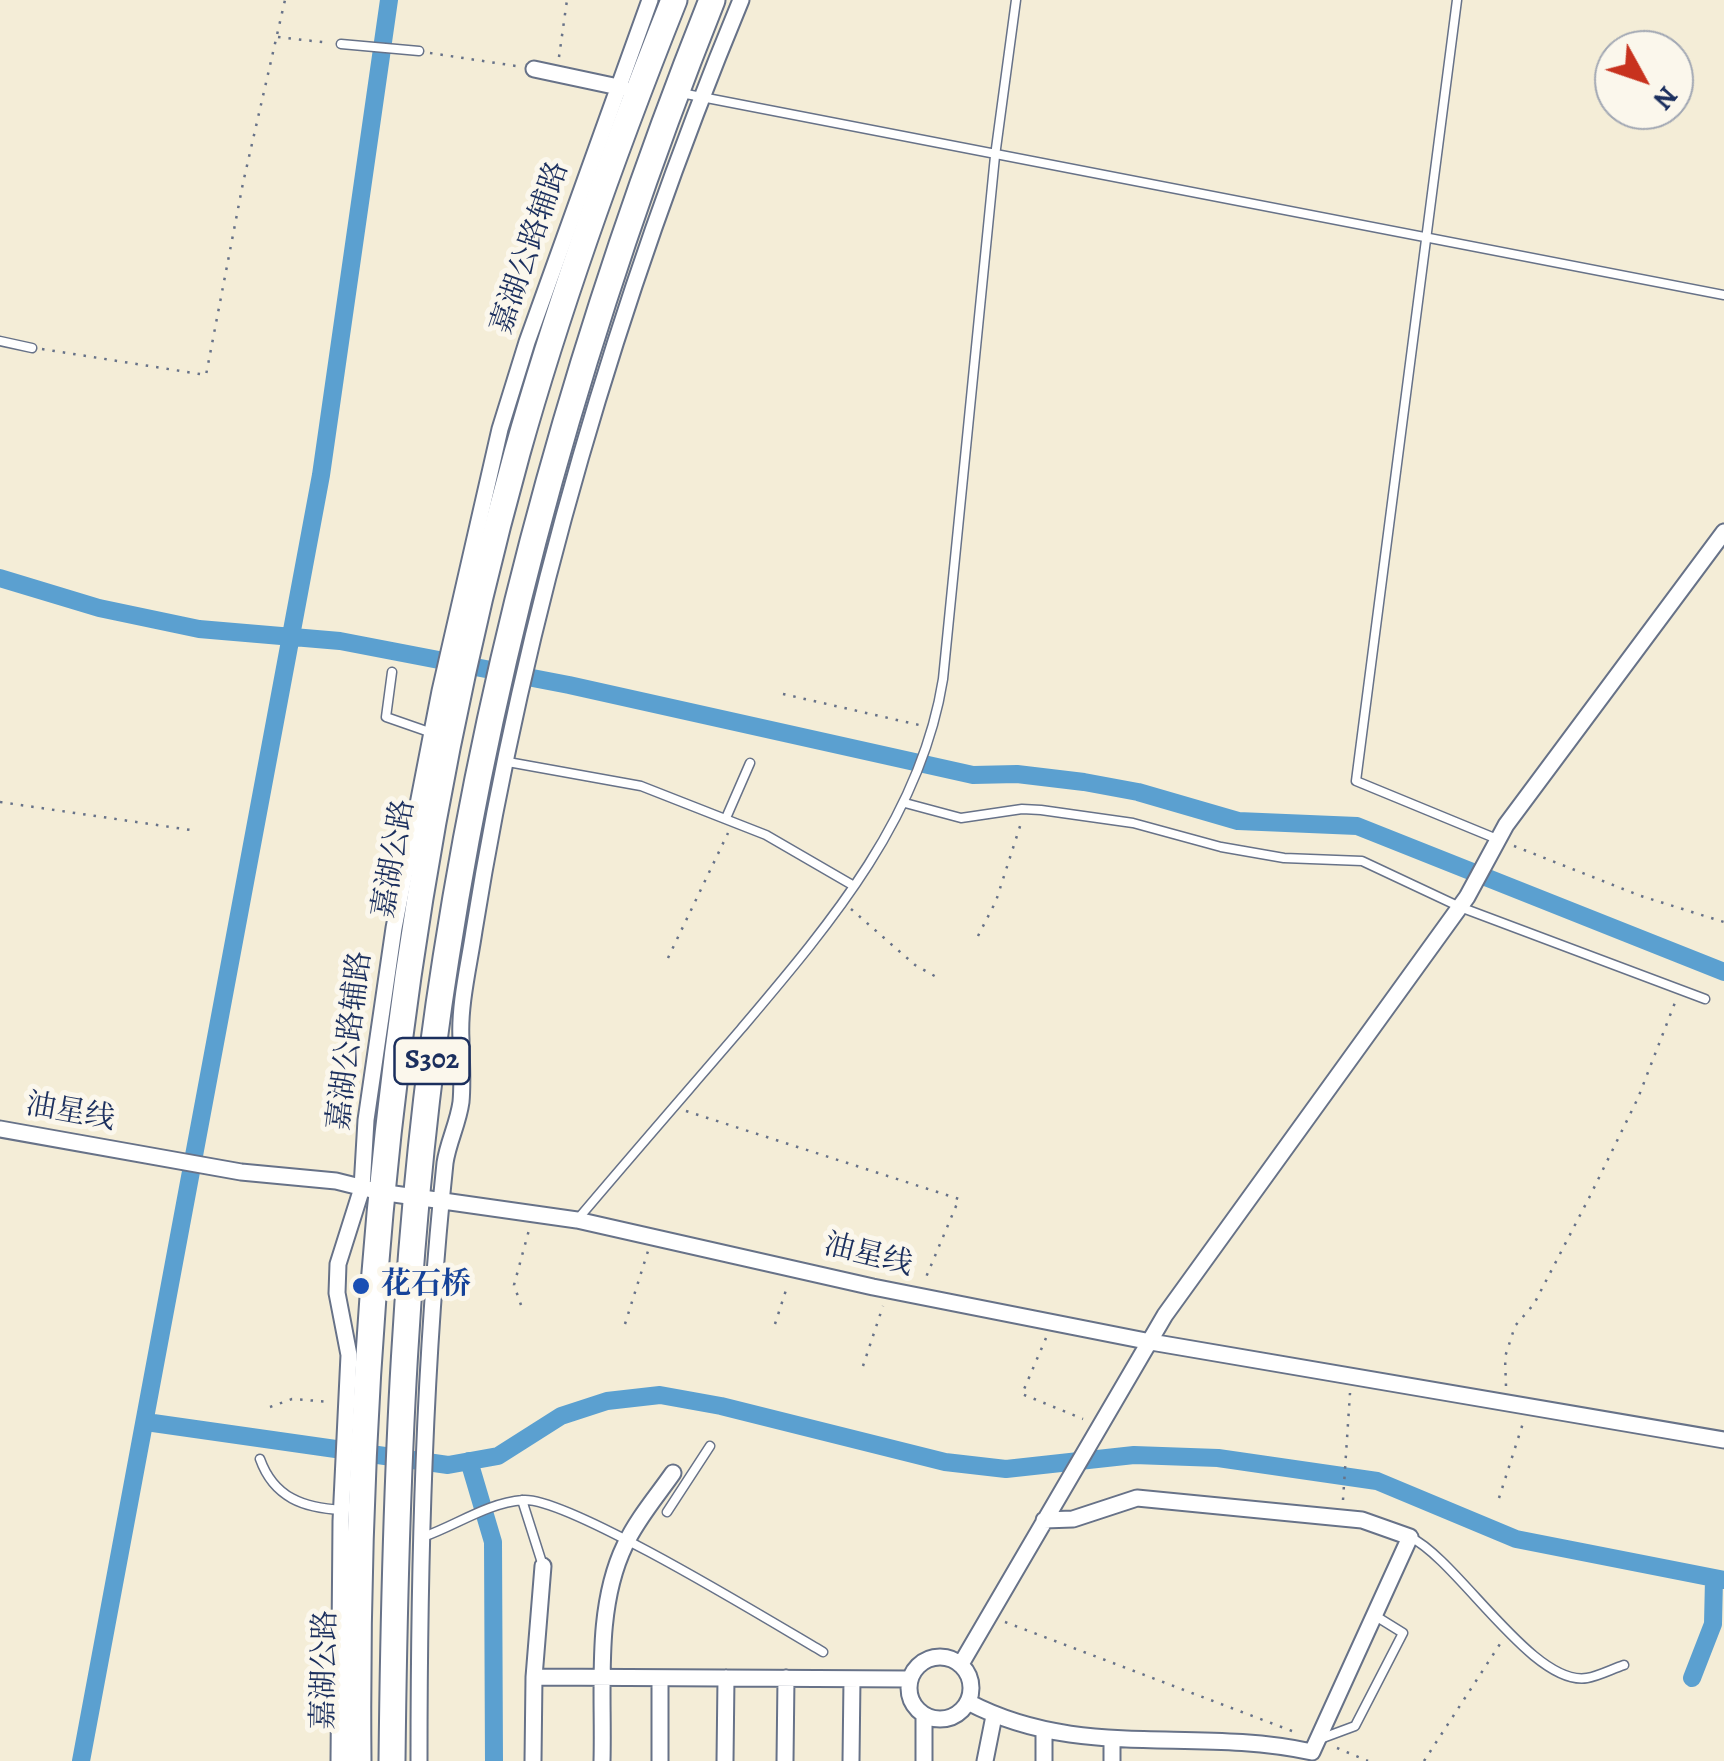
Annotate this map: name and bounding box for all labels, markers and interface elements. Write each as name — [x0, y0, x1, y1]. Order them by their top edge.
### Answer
north arrow — [1594, 30, 1694, 130]
text: N — [1644, 78, 1687, 118]
street label: 嘉湖公路辅路 — [485, 157, 577, 339]
street label: 嘉湖公路 — [367, 797, 423, 921]
street label: 嘉湖公路辅路 — [322, 949, 380, 1133]
road number: S302 — [394, 1038, 470, 1084]
street label: 油星线 — [23, 1087, 117, 1139]
street label: 油星线 — [820, 1228, 916, 1284]
place label: 花石桥 — [381, 1268, 471, 1304]
marker: 花石桥 — [350, 1275, 372, 1297]
street label: 嘉湖公路 — [307, 1610, 345, 1730]

